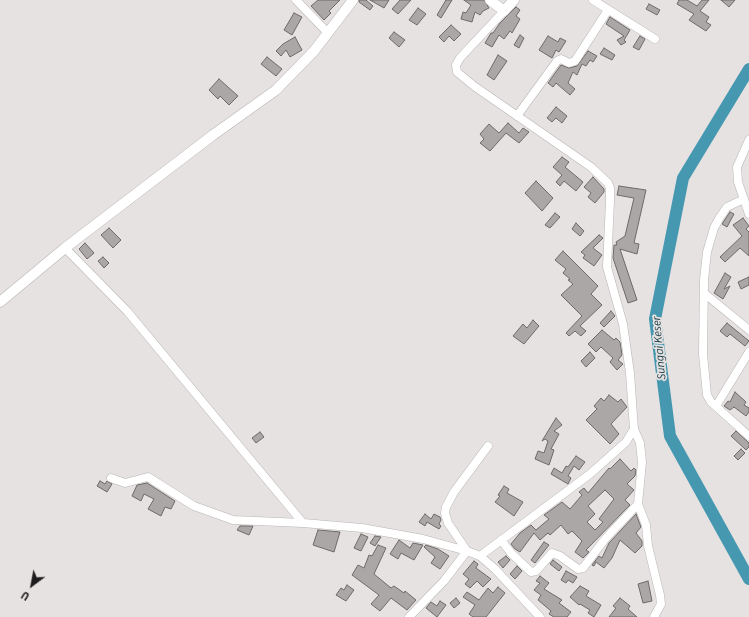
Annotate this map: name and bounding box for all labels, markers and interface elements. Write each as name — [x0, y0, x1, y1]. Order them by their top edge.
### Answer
water label: Sungai Keser — [650, 316, 670, 380]
north arrow — [12, 565, 52, 605]
text: U — [18, 587, 32, 604]

